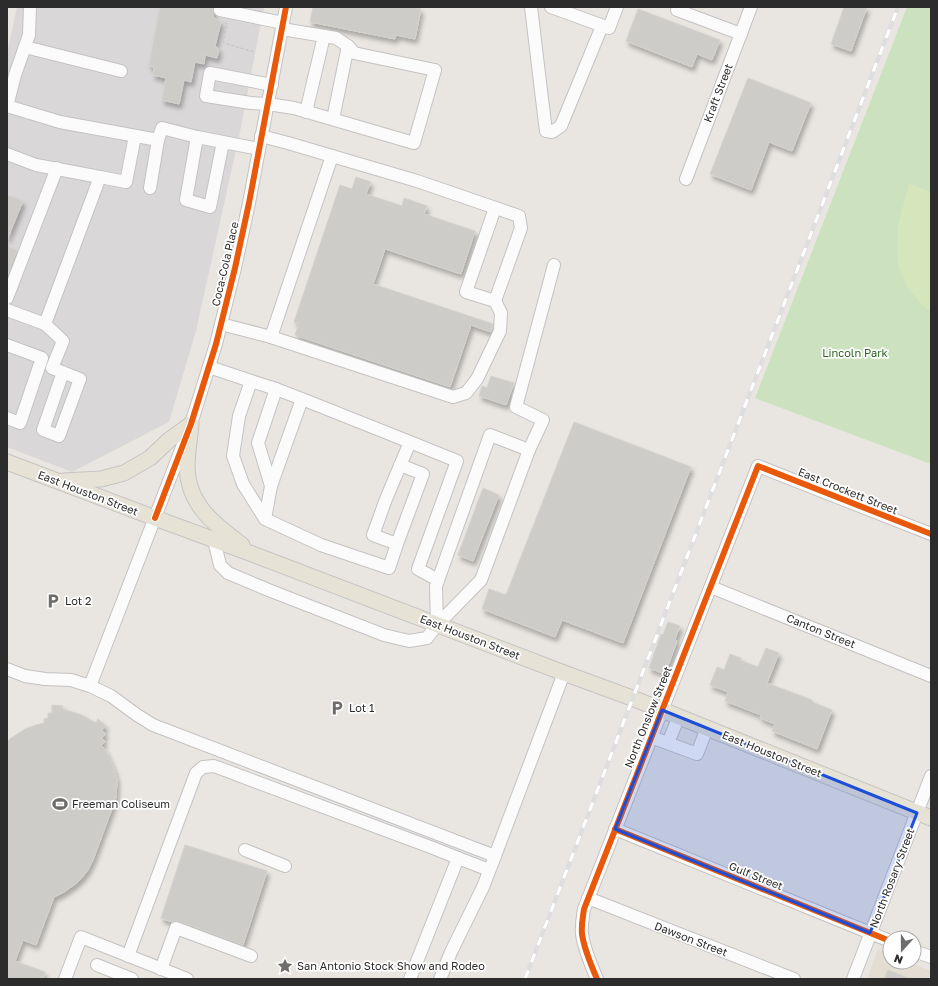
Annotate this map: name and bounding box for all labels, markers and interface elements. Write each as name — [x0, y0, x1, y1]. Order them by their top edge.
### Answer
street label: Kraft Street — [700, 62, 735, 124]
street label: Coca-Cola Place — [208, 220, 241, 307]
park label: Lincoln Park — [822, 346, 888, 359]
street label: East Crockett Street — [796, 465, 900, 516]
street label: East Houston Street — [36, 467, 140, 518]
parking icon: Lot 2 — [44, 592, 62, 610]
place label: Lot 2 — [65, 594, 91, 607]
street label: East Houston Street — [418, 611, 522, 662]
street label: Canton Street — [785, 611, 858, 650]
street label: North Onslow Street — [621, 664, 674, 769]
parking icon: Lot 1 — [328, 699, 346, 717]
place label: Lot 1 — [349, 701, 374, 714]
street label: East Houston Street — [720, 728, 824, 779]
sports icon: Freeman Coliseum — [51, 795, 69, 813]
place label: Freeman Coliseum — [72, 797, 170, 810]
street label: North Rosary Street — [867, 826, 917, 929]
street label: Gulf Street — [727, 859, 785, 892]
street label: Dawson Street — [653, 919, 730, 958]
north arrow — [882, 930, 922, 970]
text: N — [892, 952, 904, 967]
place icon: San Antonio Stock Show and Rodeo — [276, 957, 294, 975]
place label: San Antonio Stock Show and Rodeo — [297, 959, 485, 972]

